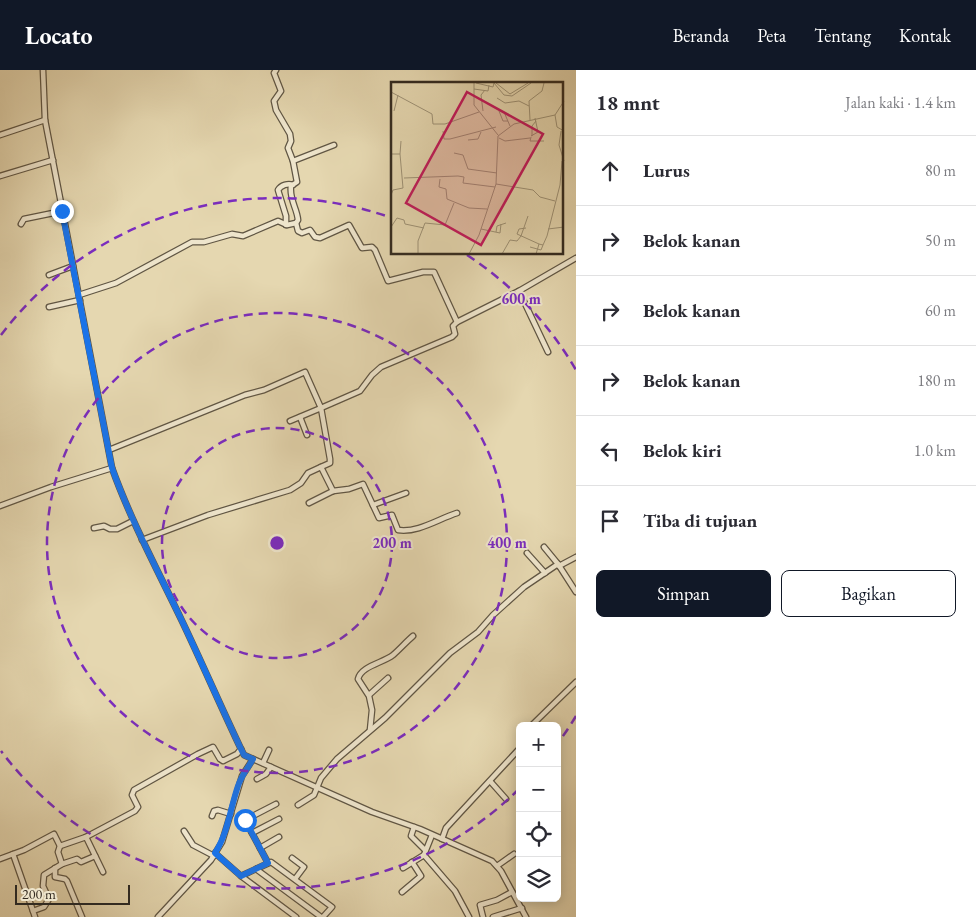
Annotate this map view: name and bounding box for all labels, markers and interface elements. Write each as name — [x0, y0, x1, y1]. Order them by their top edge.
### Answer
text: Locato — [25, 20, 93, 51]
text: Beranda — [673, 24, 729, 47]
text: Peta — [757, 24, 786, 47]
text: Tentang — [814, 24, 871, 47]
text: Kontak — [899, 24, 951, 47]
inset map — [391, 82, 564, 255]
text: 18 mnt — [596, 89, 660, 116]
text: Jalan kaki · 1.4 km — [845, 92, 956, 113]
icon: ahead — [596, 157, 624, 185]
text: Lurus — [643, 158, 690, 183]
text: 80 m — [925, 160, 956, 181]
route end — [51, 200, 74, 223]
icon: right — [596, 227, 624, 255]
text: Belok kanan — [643, 228, 741, 253]
text: 50 m — [925, 230, 956, 251]
text: 600 m — [501, 289, 541, 308]
icon: right — [596, 297, 624, 325]
text: Belok kanan — [643, 298, 741, 323]
text: 60 m — [925, 300, 956, 321]
icon: right — [596, 367, 624, 395]
text: Belok kanan — [643, 368, 741, 393]
text: 180 m — [917, 370, 956, 391]
icon: left — [596, 437, 624, 465]
text: Belok kiri — [643, 438, 722, 463]
text: 1.0 km — [914, 440, 956, 461]
icon: arrive — [596, 507, 624, 535]
text: Tiba di tujuan — [643, 508, 757, 533]
text: 200 m — [372, 533, 412, 552]
text: 400 m — [487, 533, 527, 552]
centre of rings — [268, 534, 286, 552]
button: Simpan — [596, 570, 771, 617]
button: Bagikan — [781, 570, 956, 617]
map controls — [516, 722, 561, 902]
button: + — [516, 722, 561, 767]
button: − — [516, 767, 561, 812]
route start — [234, 809, 257, 832]
button: locate — [516, 812, 561, 857]
button: layers — [516, 857, 561, 902]
scale bar — [15, 882, 130, 905]
text: 200 m — [22, 885, 56, 903]

